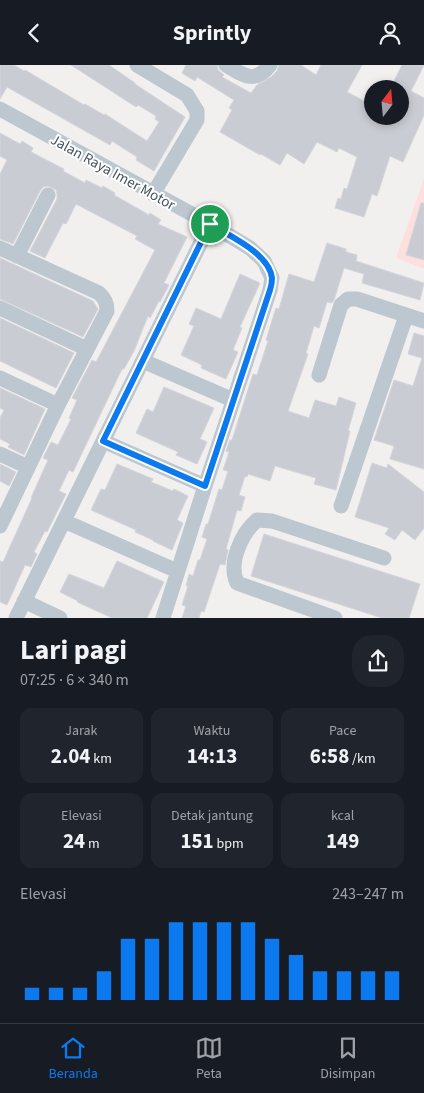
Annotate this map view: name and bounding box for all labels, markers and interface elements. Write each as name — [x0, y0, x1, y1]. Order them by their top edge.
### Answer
text: Sprintly — [173, 17, 251, 49]
icon: back — [20, 19, 48, 47]
icon: person — [376, 19, 404, 47]
north arrow — [364, 80, 409, 125]
map controls — [364, 80, 409, 125]
street label: Jalan Raya Imer Motor — [47, 129, 180, 216]
pin — [189, 203, 231, 245]
icon: arrive — [196, 210, 224, 238]
text: Lari pagi — [20, 630, 127, 670]
button: share — [352, 635, 404, 687]
text: 07:25 · 6 × 340 m — [20, 669, 129, 691]
text: Jarak — [65, 721, 97, 741]
text: Waktu — [194, 721, 230, 741]
text: Pace — [329, 721, 356, 741]
text: 2.04 — [51, 741, 90, 771]
text: 14:13 — [187, 741, 237, 771]
text: 6:58 — [310, 741, 349, 771]
text: km — [90, 749, 112, 769]
text: /km — [349, 749, 376, 769]
text: Elevasi — [61, 806, 102, 826]
text: Detak jantung — [171, 806, 253, 826]
text: kcal — [331, 806, 354, 826]
text: 24 — [63, 826, 85, 856]
text: 151 — [180, 826, 214, 856]
text: 149 — [326, 826, 359, 856]
text: m — [85, 834, 100, 854]
text: bpm — [214, 834, 244, 854]
text: Elevasi — [20, 883, 66, 905]
text: 243–247 m — [332, 883, 404, 905]
tab: Beranda — [49, 1034, 98, 1084]
tab: Peta — [195, 1034, 223, 1084]
tab: Disimpan — [320, 1034, 375, 1084]

